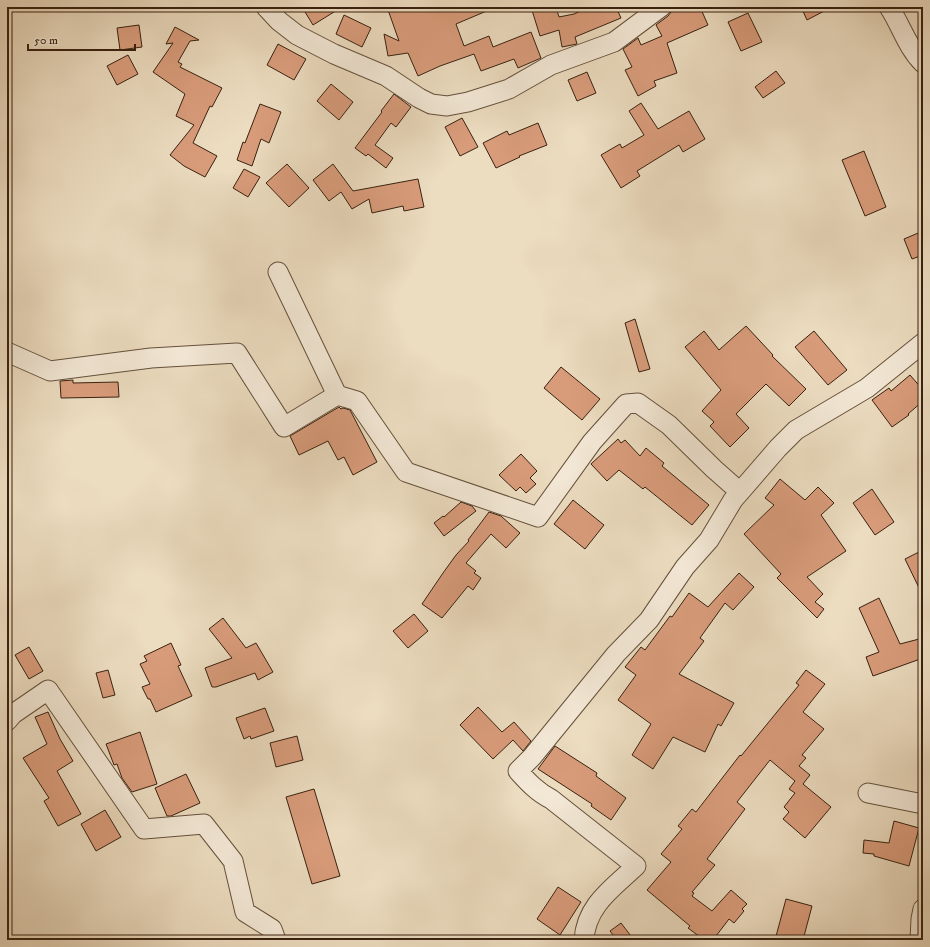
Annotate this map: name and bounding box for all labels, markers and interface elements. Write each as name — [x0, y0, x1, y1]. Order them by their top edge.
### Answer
scale bar — [28, 26, 135, 52]
text: 50 m — [34, 33, 58, 48]

